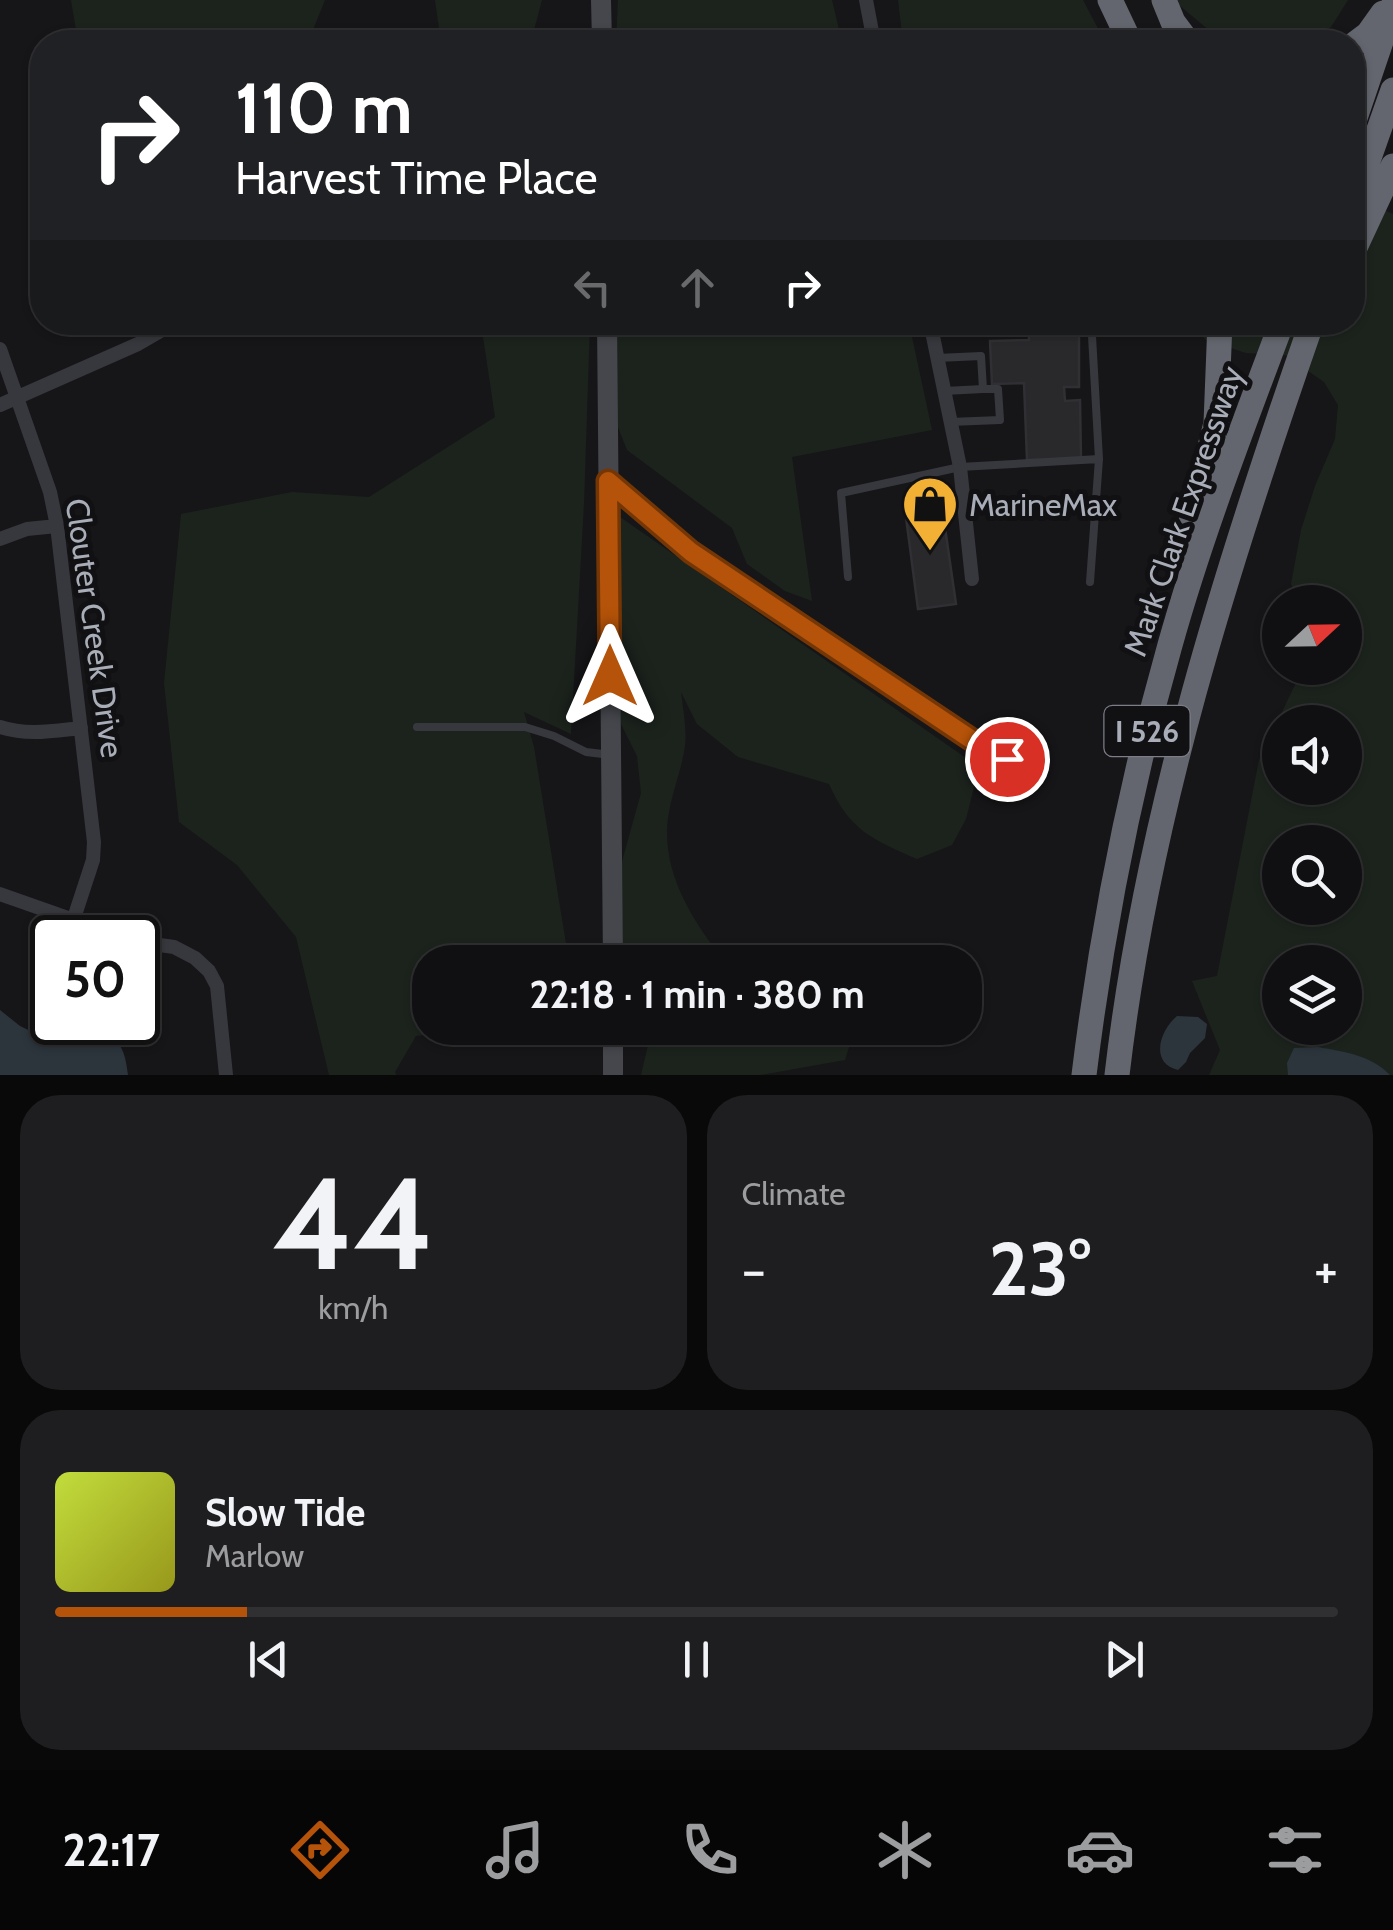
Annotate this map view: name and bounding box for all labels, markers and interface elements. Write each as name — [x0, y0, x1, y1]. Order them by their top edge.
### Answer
text: 110 m — [235, 65, 413, 151]
icon: right — [70, 70, 200, 200]
text: Harvest Time Place — [235, 151, 597, 205]
icon: left — [565, 260, 620, 315]
icon: ahead — [670, 260, 725, 315]
icon: right — [775, 260, 830, 315]
street label: Mark Clark Expressway — [1115, 361, 1251, 661]
shop icon: MarineMax — [900, 474, 960, 553]
place label: MarineMax — [969, 485, 1117, 524]
street label: Clouter Creek Drive — [58, 496, 132, 760]
north arrow — [1262, 585, 1362, 685]
map controls — [1262, 585, 1362, 1045]
position arrow — [558, 624, 662, 728]
button: sound — [1262, 705, 1362, 805]
road number: I 526 — [1104, 706, 1190, 756]
pin — [965, 717, 1050, 802]
icon: arrive — [980, 732, 1035, 787]
button: search — [1262, 825, 1362, 925]
speed limit sign: 50 — [30, 915, 160, 1045]
button: layers — [1262, 945, 1362, 1045]
text: 22:18 · 1 min · 380 m — [530, 971, 864, 1018]
text: 44 — [273, 1144, 434, 1302]
text: Climate — [742, 1174, 846, 1213]
text: 23° — [989, 1223, 1091, 1314]
text: − — [742, 1236, 766, 1303]
text: + — [1314, 1236, 1338, 1303]
text: km/h — [318, 1288, 388, 1327]
text: Slow Tide — [205, 1489, 365, 1536]
text: Marlow — [205, 1536, 304, 1575]
icon: previous — [241, 1632, 296, 1687]
icon: pause — [669, 1632, 724, 1687]
icon: next — [1097, 1632, 1152, 1687]
icon: directions — [285, 1815, 355, 1885]
icon: music — [480, 1815, 550, 1885]
icon: phone — [675, 1815, 745, 1885]
icon: climate — [870, 1815, 940, 1885]
icon: car — [1065, 1815, 1135, 1885]
icon: filters — [1260, 1815, 1330, 1885]
text: 22:17 — [63, 1823, 160, 1877]

